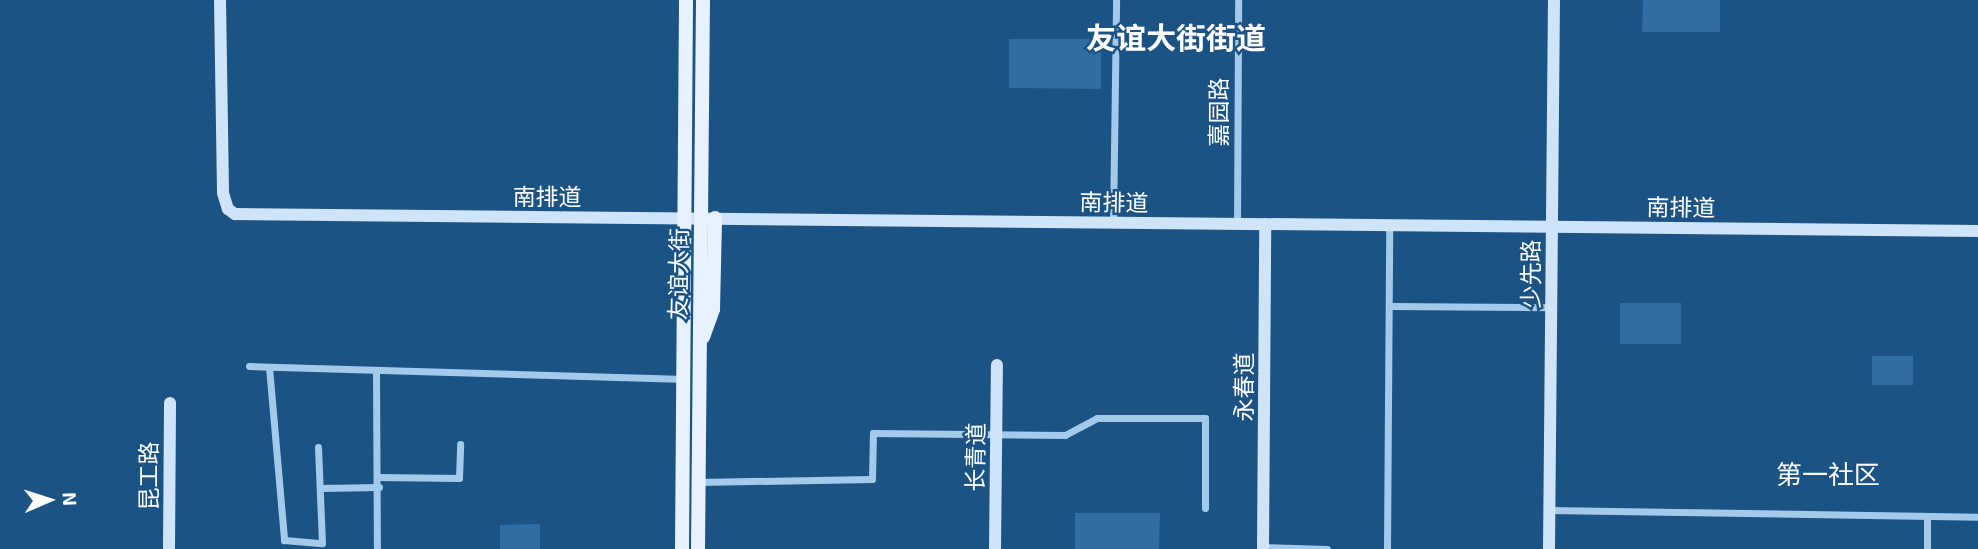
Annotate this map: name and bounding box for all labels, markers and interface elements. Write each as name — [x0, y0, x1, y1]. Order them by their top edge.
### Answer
district label: 友谊大街街道 — [1086, 19, 1266, 55]
street label: 嘉园路 — [1204, 78, 1232, 146]
street label: 南排道 — [513, 182, 581, 210]
street label: 南排道 — [1079, 188, 1149, 216]
street label: 南排道 — [1646, 193, 1716, 221]
street label: 友谊大街 — [663, 228, 693, 320]
street label: 少先路 — [1516, 240, 1544, 308]
street label: 永春道 — [1229, 353, 1257, 421]
street label: 长青道 — [961, 422, 989, 492]
street label: 昆工路 — [134, 442, 162, 510]
district label: 第一社区 — [1776, 458, 1880, 490]
north arrow — [14, 465, 84, 535]
text: N — [59, 491, 82, 506]

